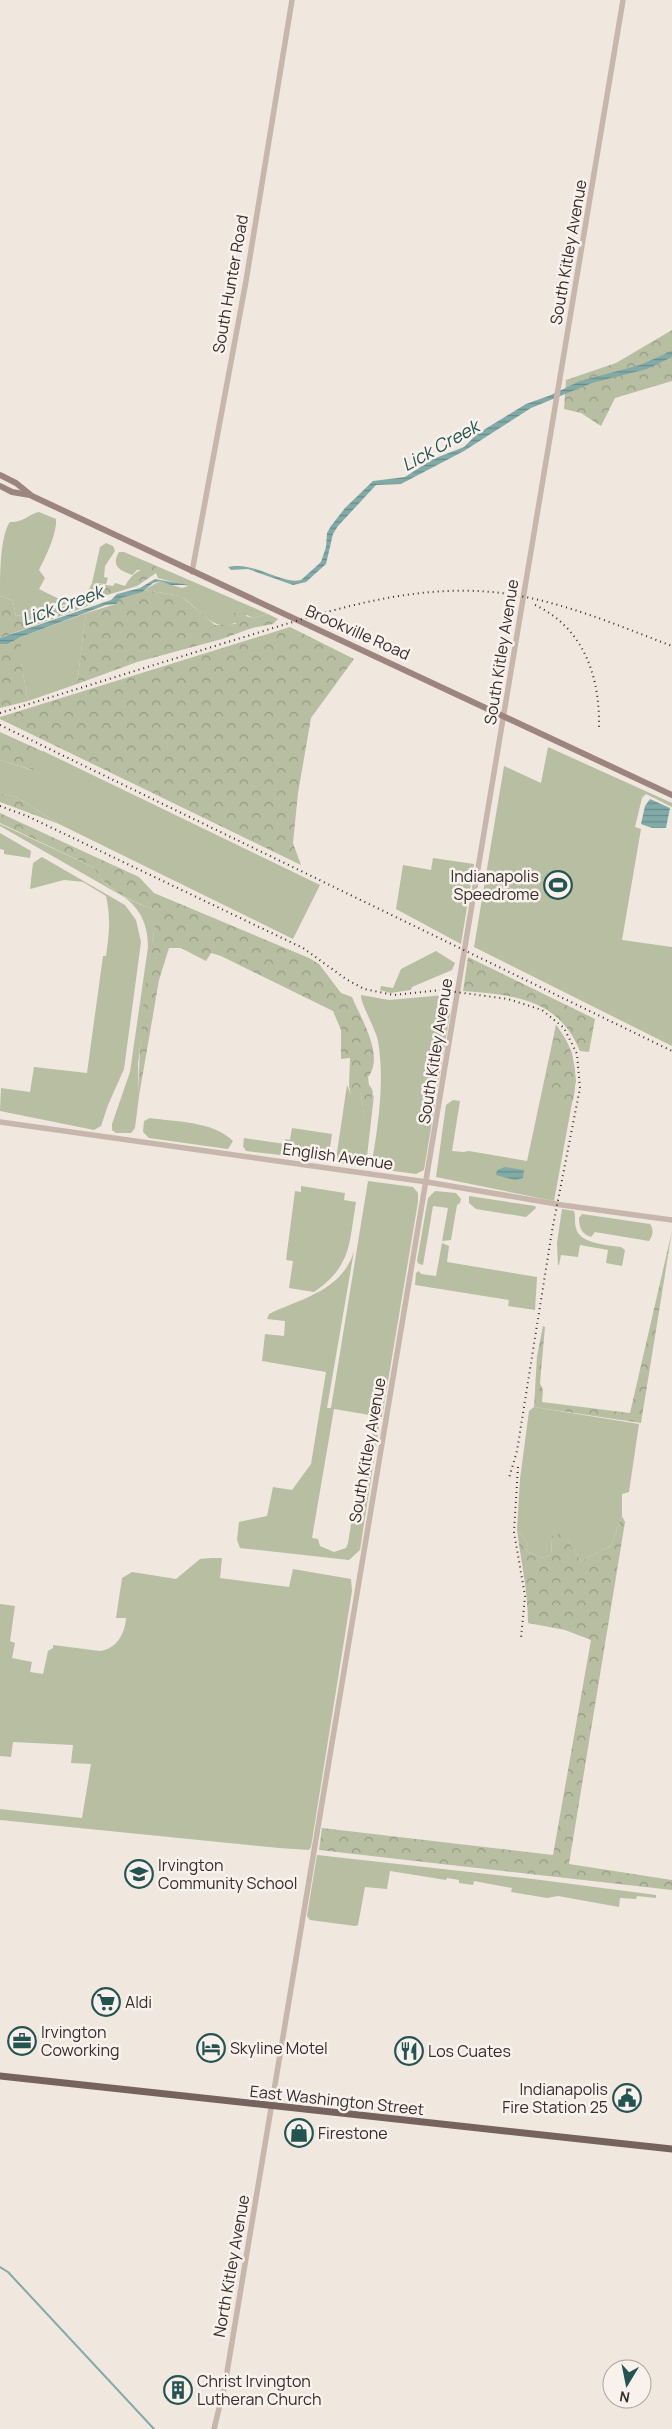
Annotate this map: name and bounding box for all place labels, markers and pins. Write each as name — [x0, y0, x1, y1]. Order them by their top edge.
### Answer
place label: Indianapolis Speedrome — [451, 865, 539, 905]
sports icon: Indianapolis Speedrome — [543, 870, 573, 900]
place label: Irvington Community School — [158, 1854, 298, 1894]
school or university icon: Irvington Community School — [124, 1859, 154, 1889]
supermarket icon: Aldi — [91, 1987, 121, 2017]
place label: Aldi — [125, 1991, 152, 2013]
place label: Irvington Coworking — [41, 2021, 119, 2061]
office icon: Irvington Coworking — [7, 2026, 37, 2056]
hotel icon: Skyline Motel — [196, 2033, 226, 2063]
restaurant icon: Los Cuates — [394, 2036, 424, 2066]
place label: Skyline Motel — [230, 2037, 328, 2059]
place label: Los Cuates — [428, 2040, 511, 2062]
place label: Indianapolis Fire Station 25 — [502, 2078, 608, 2118]
public building icon: Indianapolis Fire Station 25 — [612, 2083, 642, 2113]
shop icon: Firestone — [284, 2118, 314, 2148]
place label: Firestone — [318, 2122, 388, 2144]
place label: Christ Irvington Lutheran Church — [197, 2370, 321, 2410]
building icon: Christ Irvington Lutheran Church — [163, 2375, 193, 2405]

